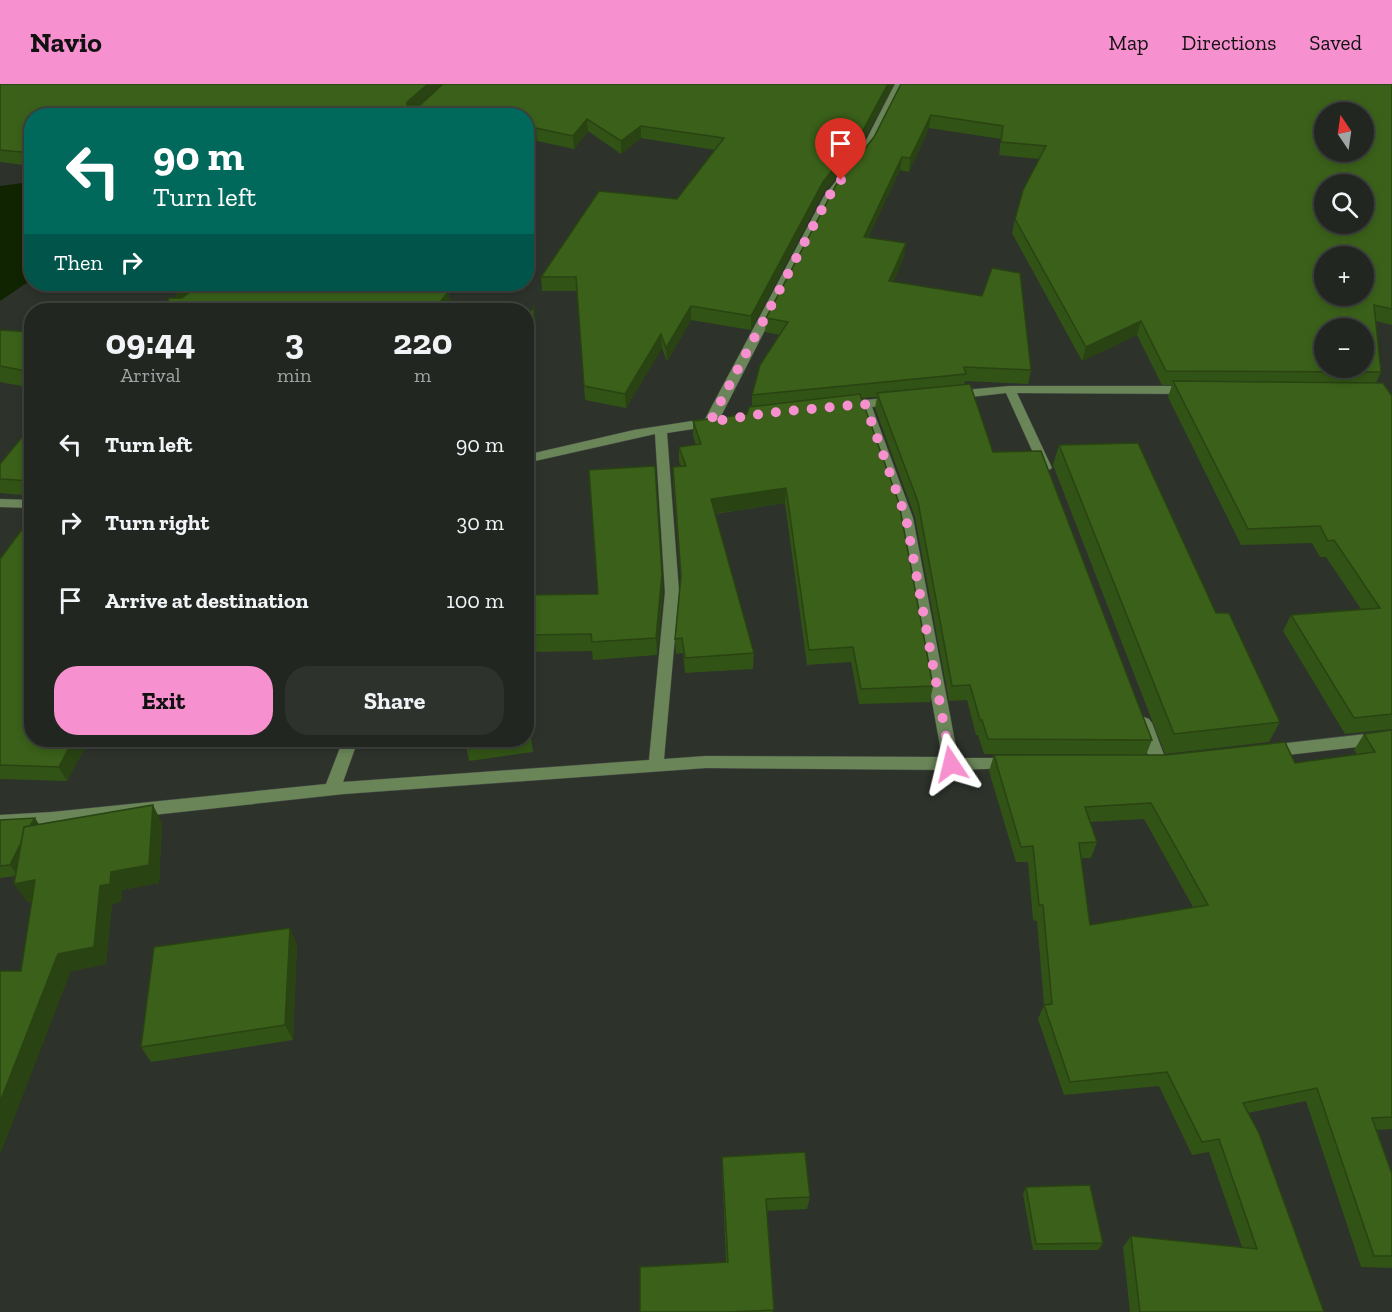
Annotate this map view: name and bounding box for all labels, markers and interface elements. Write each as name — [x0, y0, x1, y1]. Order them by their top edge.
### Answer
text: Navio — [30, 26, 102, 59]
text: Map — [1109, 30, 1149, 55]
text: Directions — [1182, 30, 1276, 55]
text: Saved — [1309, 30, 1362, 55]
north arrow — [1314, 102, 1374, 162]
map controls — [1314, 102, 1374, 378]
pin — [815, 118, 866, 180]
icon: arrive — [824, 127, 857, 160]
text: 90 m — [153, 130, 244, 181]
icon: left — [54, 132, 132, 210]
button: search — [1314, 174, 1374, 234]
text: Turn left — [153, 181, 256, 213]
icon: right — [115, 246, 148, 279]
button: + — [1314, 246, 1374, 306]
text: Then — [54, 249, 103, 276]
button: − — [1314, 318, 1374, 378]
text: 09:44 — [106, 320, 196, 363]
text: 3 — [285, 320, 304, 363]
text: 220 — [393, 320, 452, 363]
text: Arrival — [120, 363, 181, 387]
text: min — [277, 363, 311, 387]
text: m — [414, 363, 431, 387]
icon: left — [54, 428, 87, 461]
text: Turn left — [105, 431, 192, 458]
text: 90 m — [456, 431, 504, 458]
icon: right — [54, 506, 87, 539]
text: Turn right — [105, 509, 209, 536]
text: 30 m — [457, 509, 504, 536]
icon: arrive — [54, 584, 87, 617]
text: Arrive at destination — [105, 587, 308, 614]
text: 100 m — [446, 587, 504, 614]
button: Exit — [54, 666, 273, 735]
button: Share — [285, 666, 504, 735]
position arrow — [919, 732, 983, 796]

